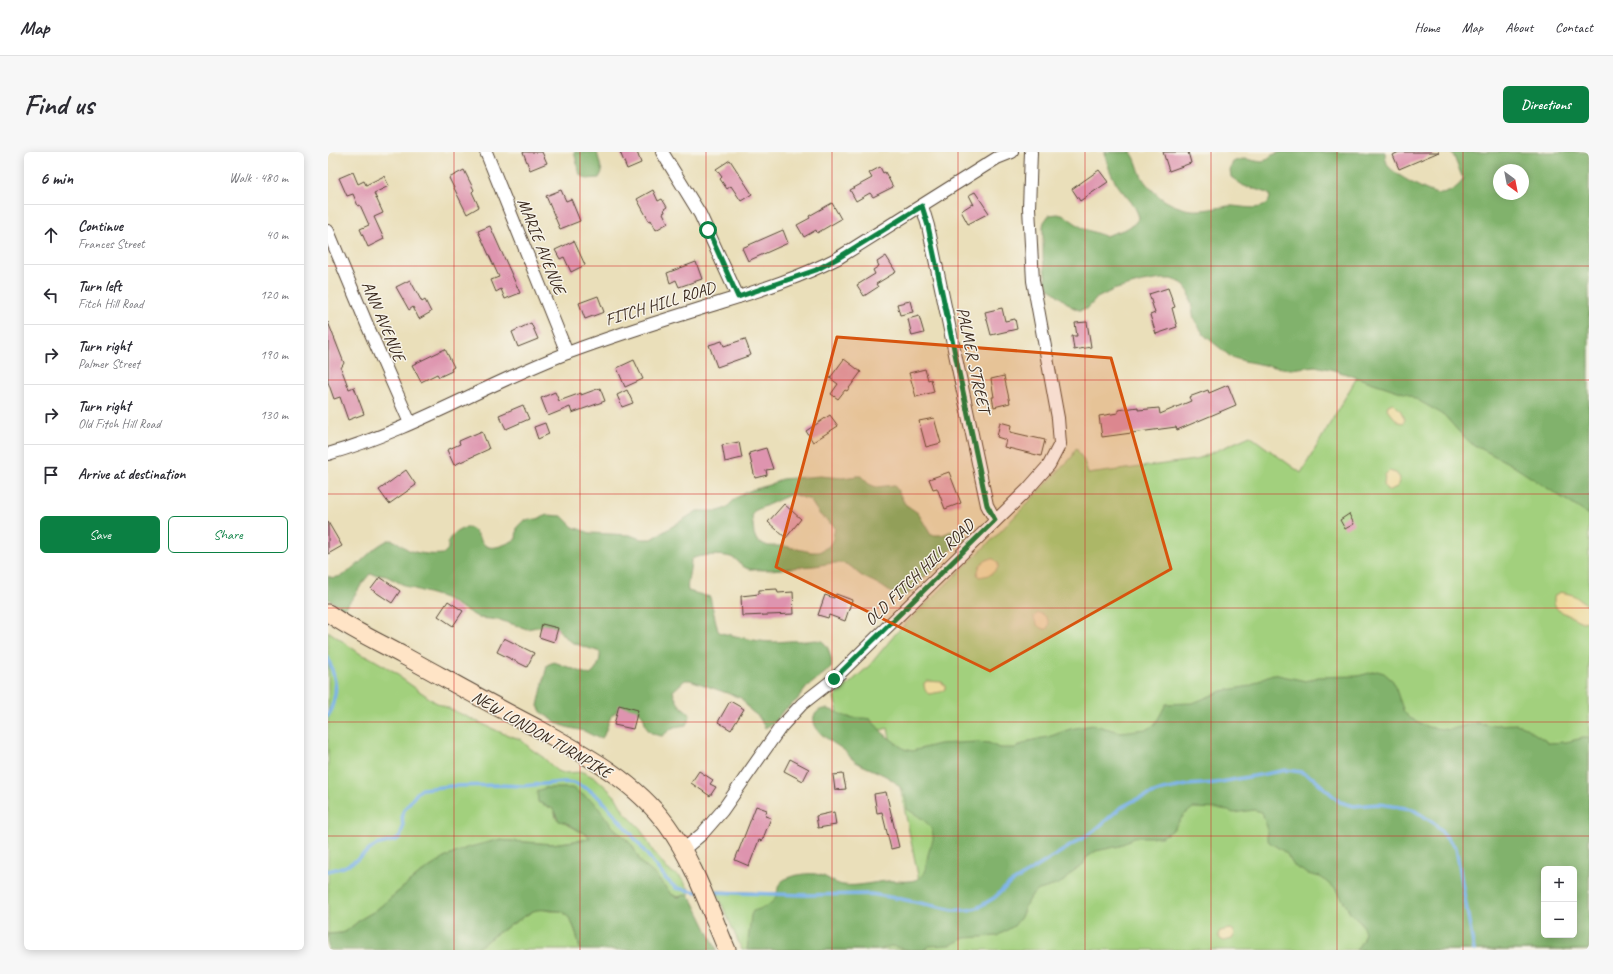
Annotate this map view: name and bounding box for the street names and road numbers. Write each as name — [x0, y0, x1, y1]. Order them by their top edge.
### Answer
street label: MARIE AVENUE — [513, 195, 571, 299]
street label: FITCH HILL ROAD — [603, 276, 720, 330]
street label: ANN AVENUE — [357, 278, 411, 367]
street label: PALMER STREET — [952, 305, 996, 419]
street label: OLD FITCH HILL ROAD — [860, 514, 979, 630]
street label: NEW LONDON TURNPIKE — [468, 686, 618, 784]

